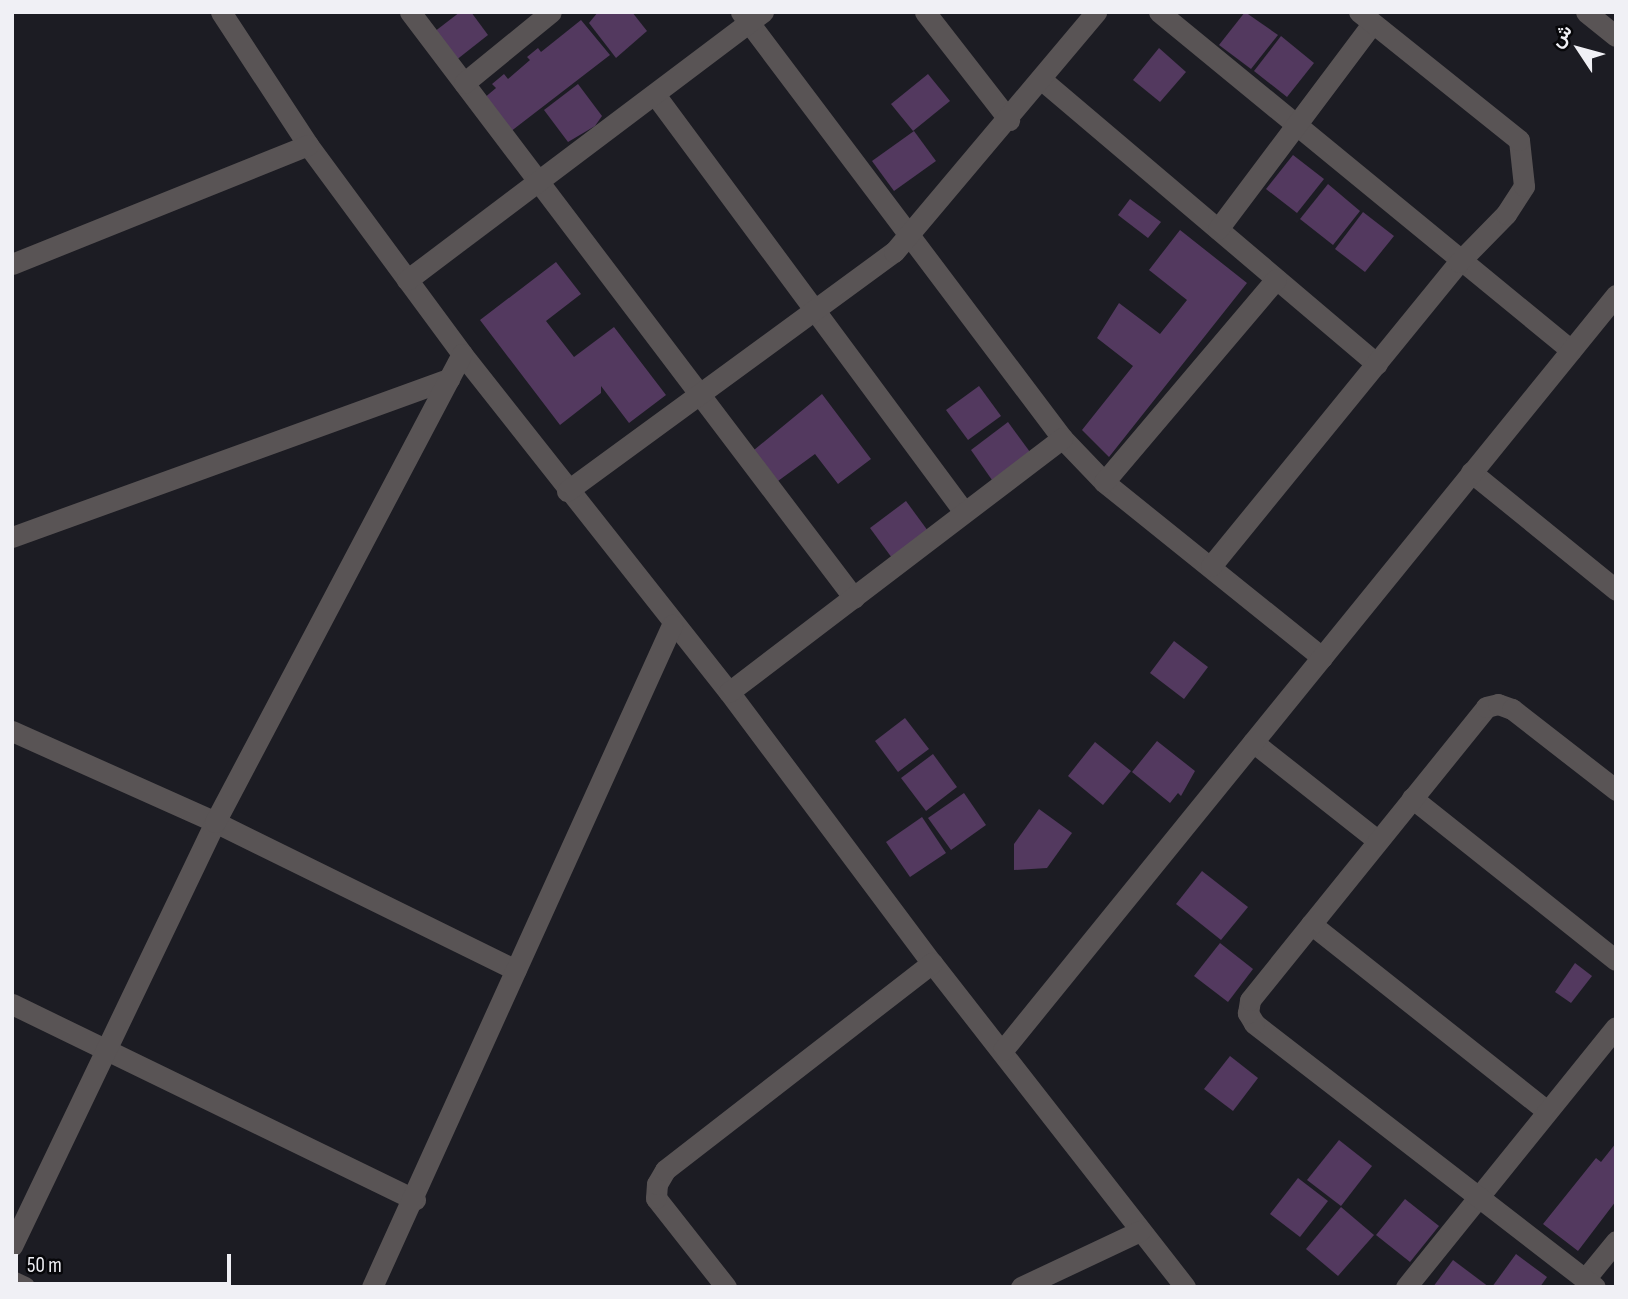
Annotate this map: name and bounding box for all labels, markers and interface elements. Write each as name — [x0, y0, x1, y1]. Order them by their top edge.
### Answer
north arrow — [1544, 14, 1614, 84]
text: ش — [1546, 20, 1578, 52]
scale bar — [18, 1240, 234, 1284]
text: 50 m — [27, 1253, 62, 1278]

